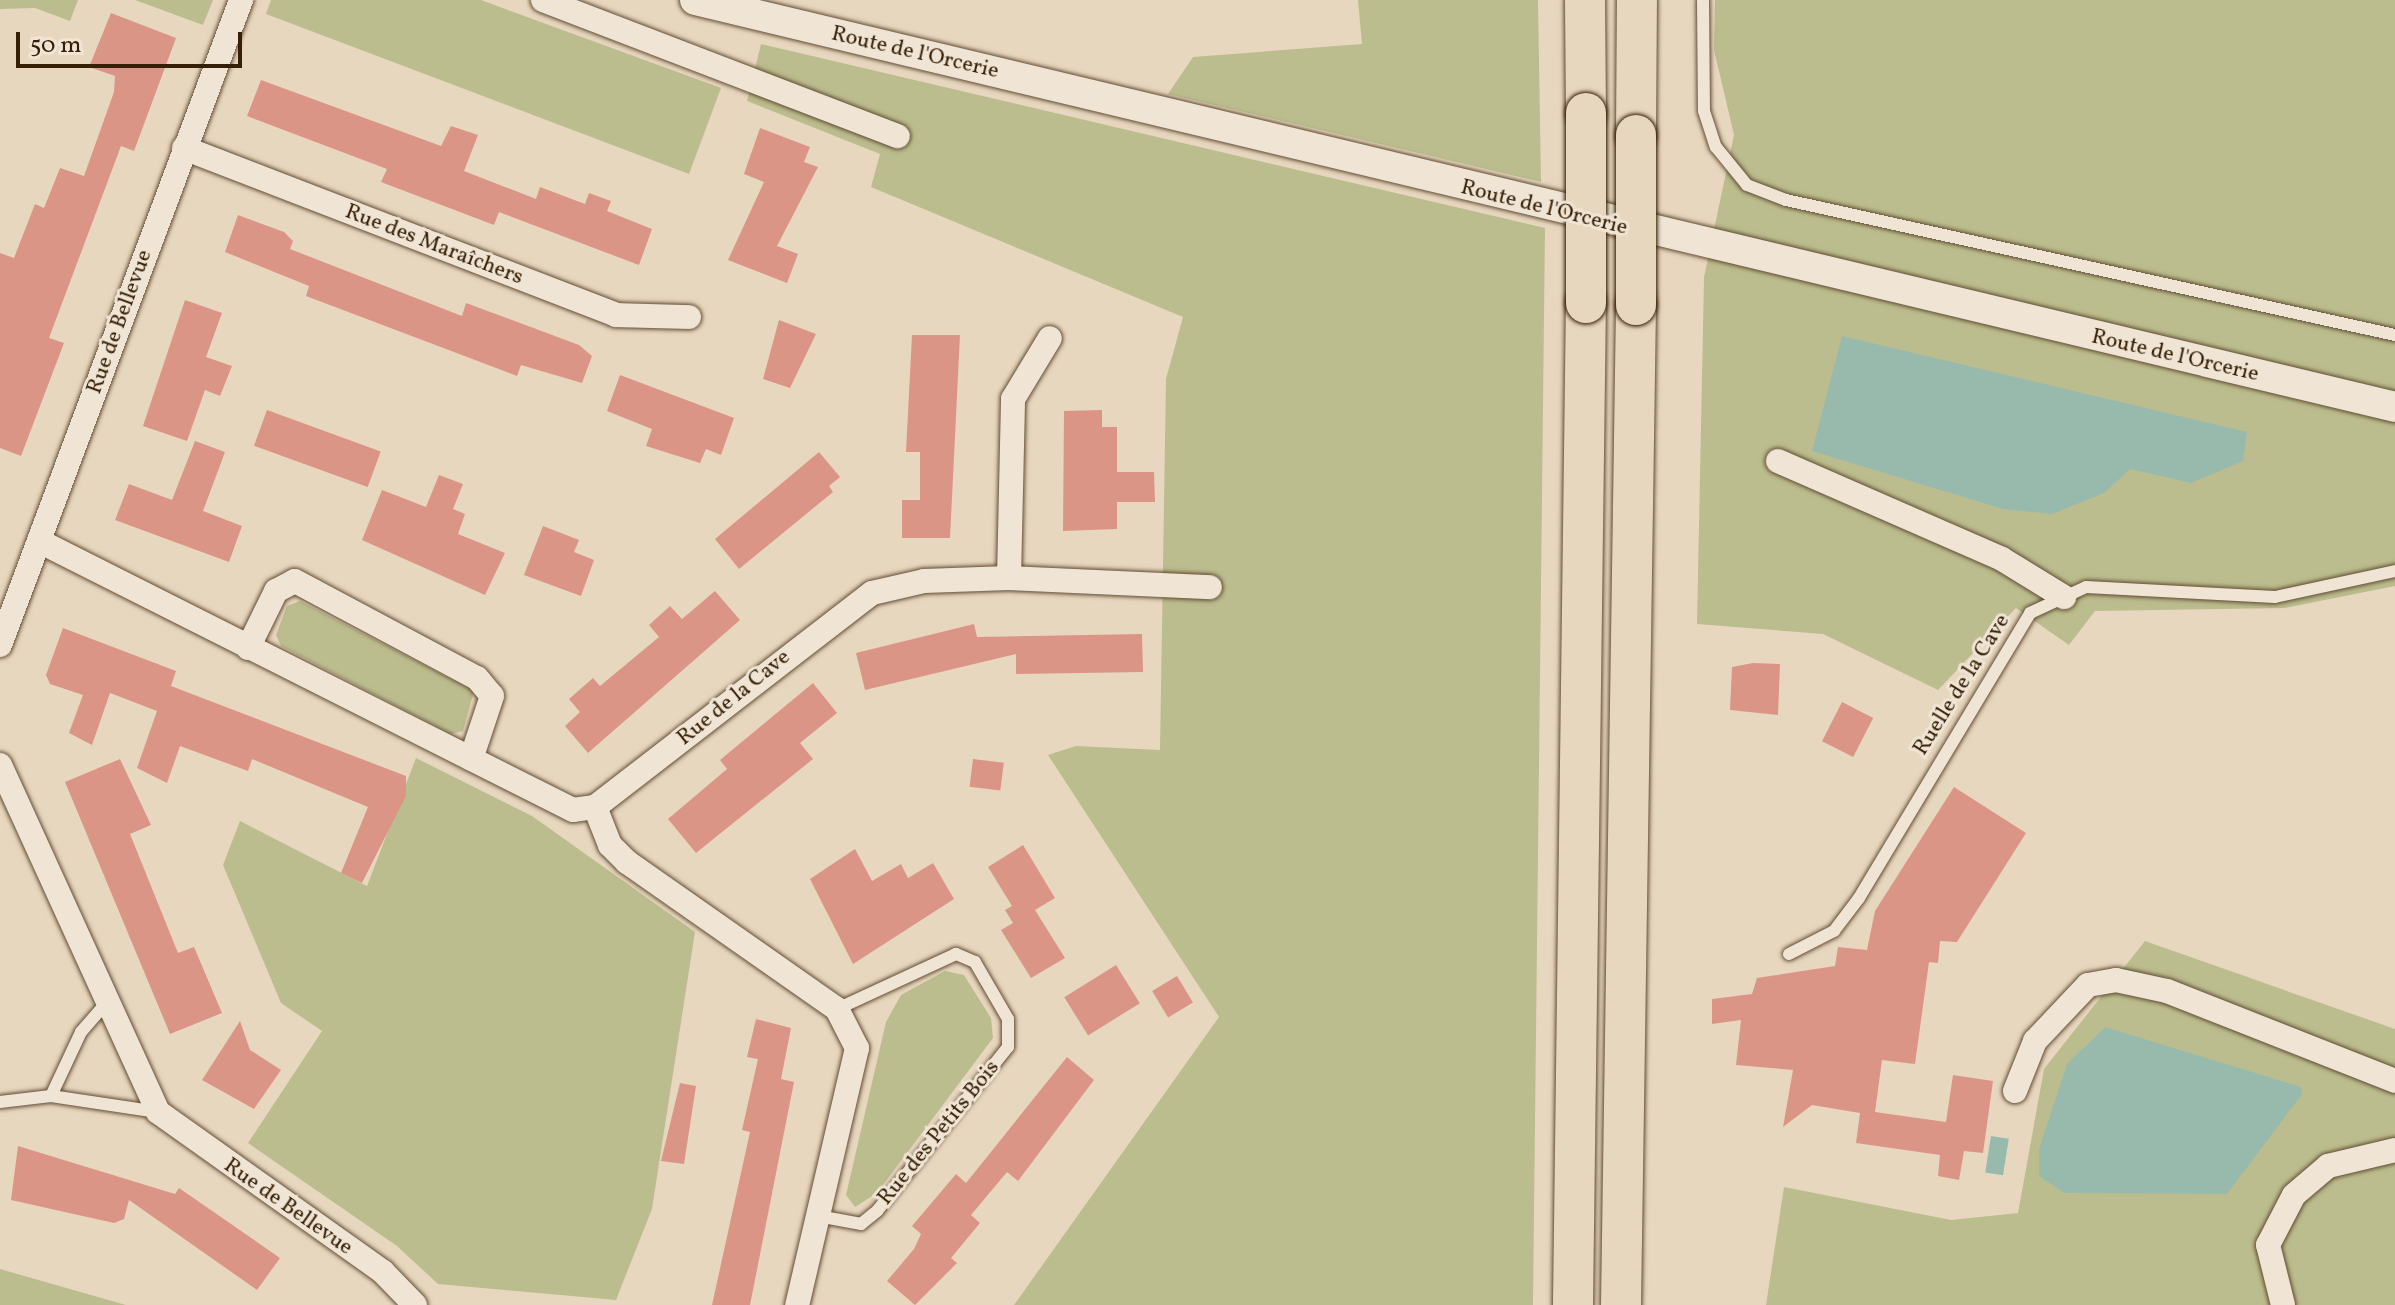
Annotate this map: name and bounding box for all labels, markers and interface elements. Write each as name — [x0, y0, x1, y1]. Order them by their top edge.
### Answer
scale bar — [20, 16, 246, 66]
street label: Route de l'Orcerie — [829, 21, 1001, 85]
text: 50 m — [30, 29, 82, 63]
street label: Route de l'Orcerie — [1458, 175, 1630, 241]
street label: Rue des Maraîchers — [341, 199, 527, 291]
street label: Rue de Bellevue — [82, 246, 158, 398]
street label: Route de l'Orcerie — [2089, 324, 2261, 388]
street label: Ruelle de la Cave — [1908, 610, 2016, 760]
street label: Rue de la Cave — [672, 644, 796, 752]
street label: Rue des Petits Bois — [872, 1055, 1006, 1211]
street label: Rue de Bellevue — [218, 1153, 358, 1261]

